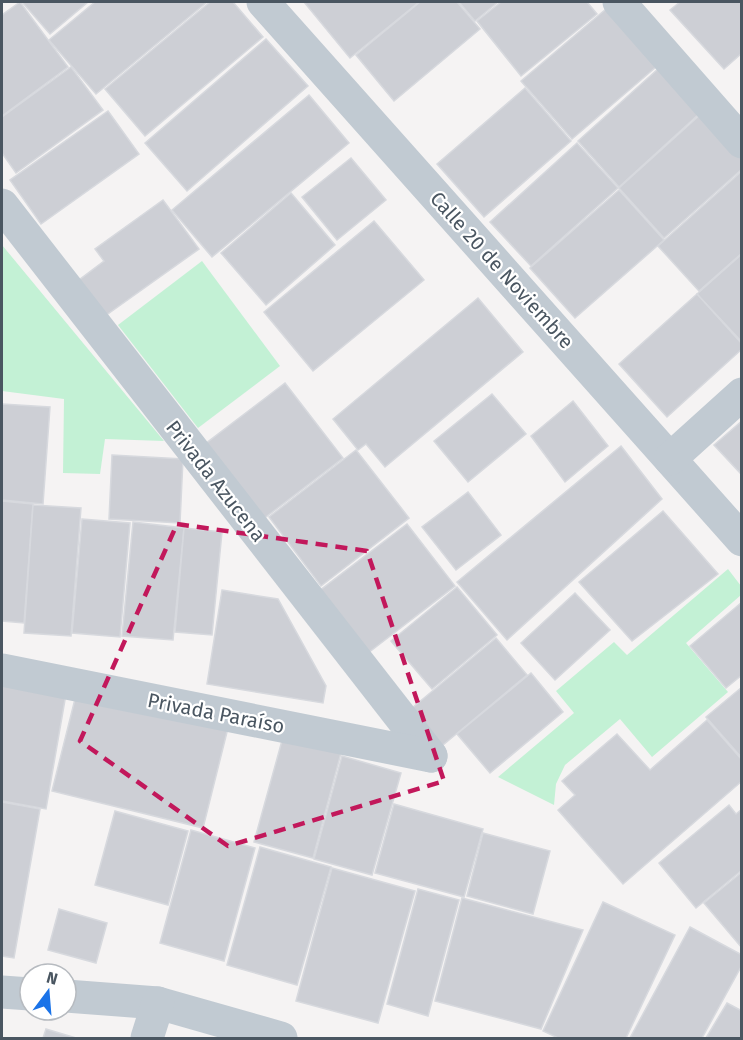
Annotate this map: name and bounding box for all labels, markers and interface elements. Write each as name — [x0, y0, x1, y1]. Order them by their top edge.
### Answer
street label: Calle 20 de Noviembre — [425, 187, 579, 353]
street label: Privada Azucena — [161, 416, 271, 546]
street label: Privada Paraíso — [145, 688, 287, 738]
north arrow — [18, 962, 78, 1022]
text: N — [44, 967, 60, 989]

